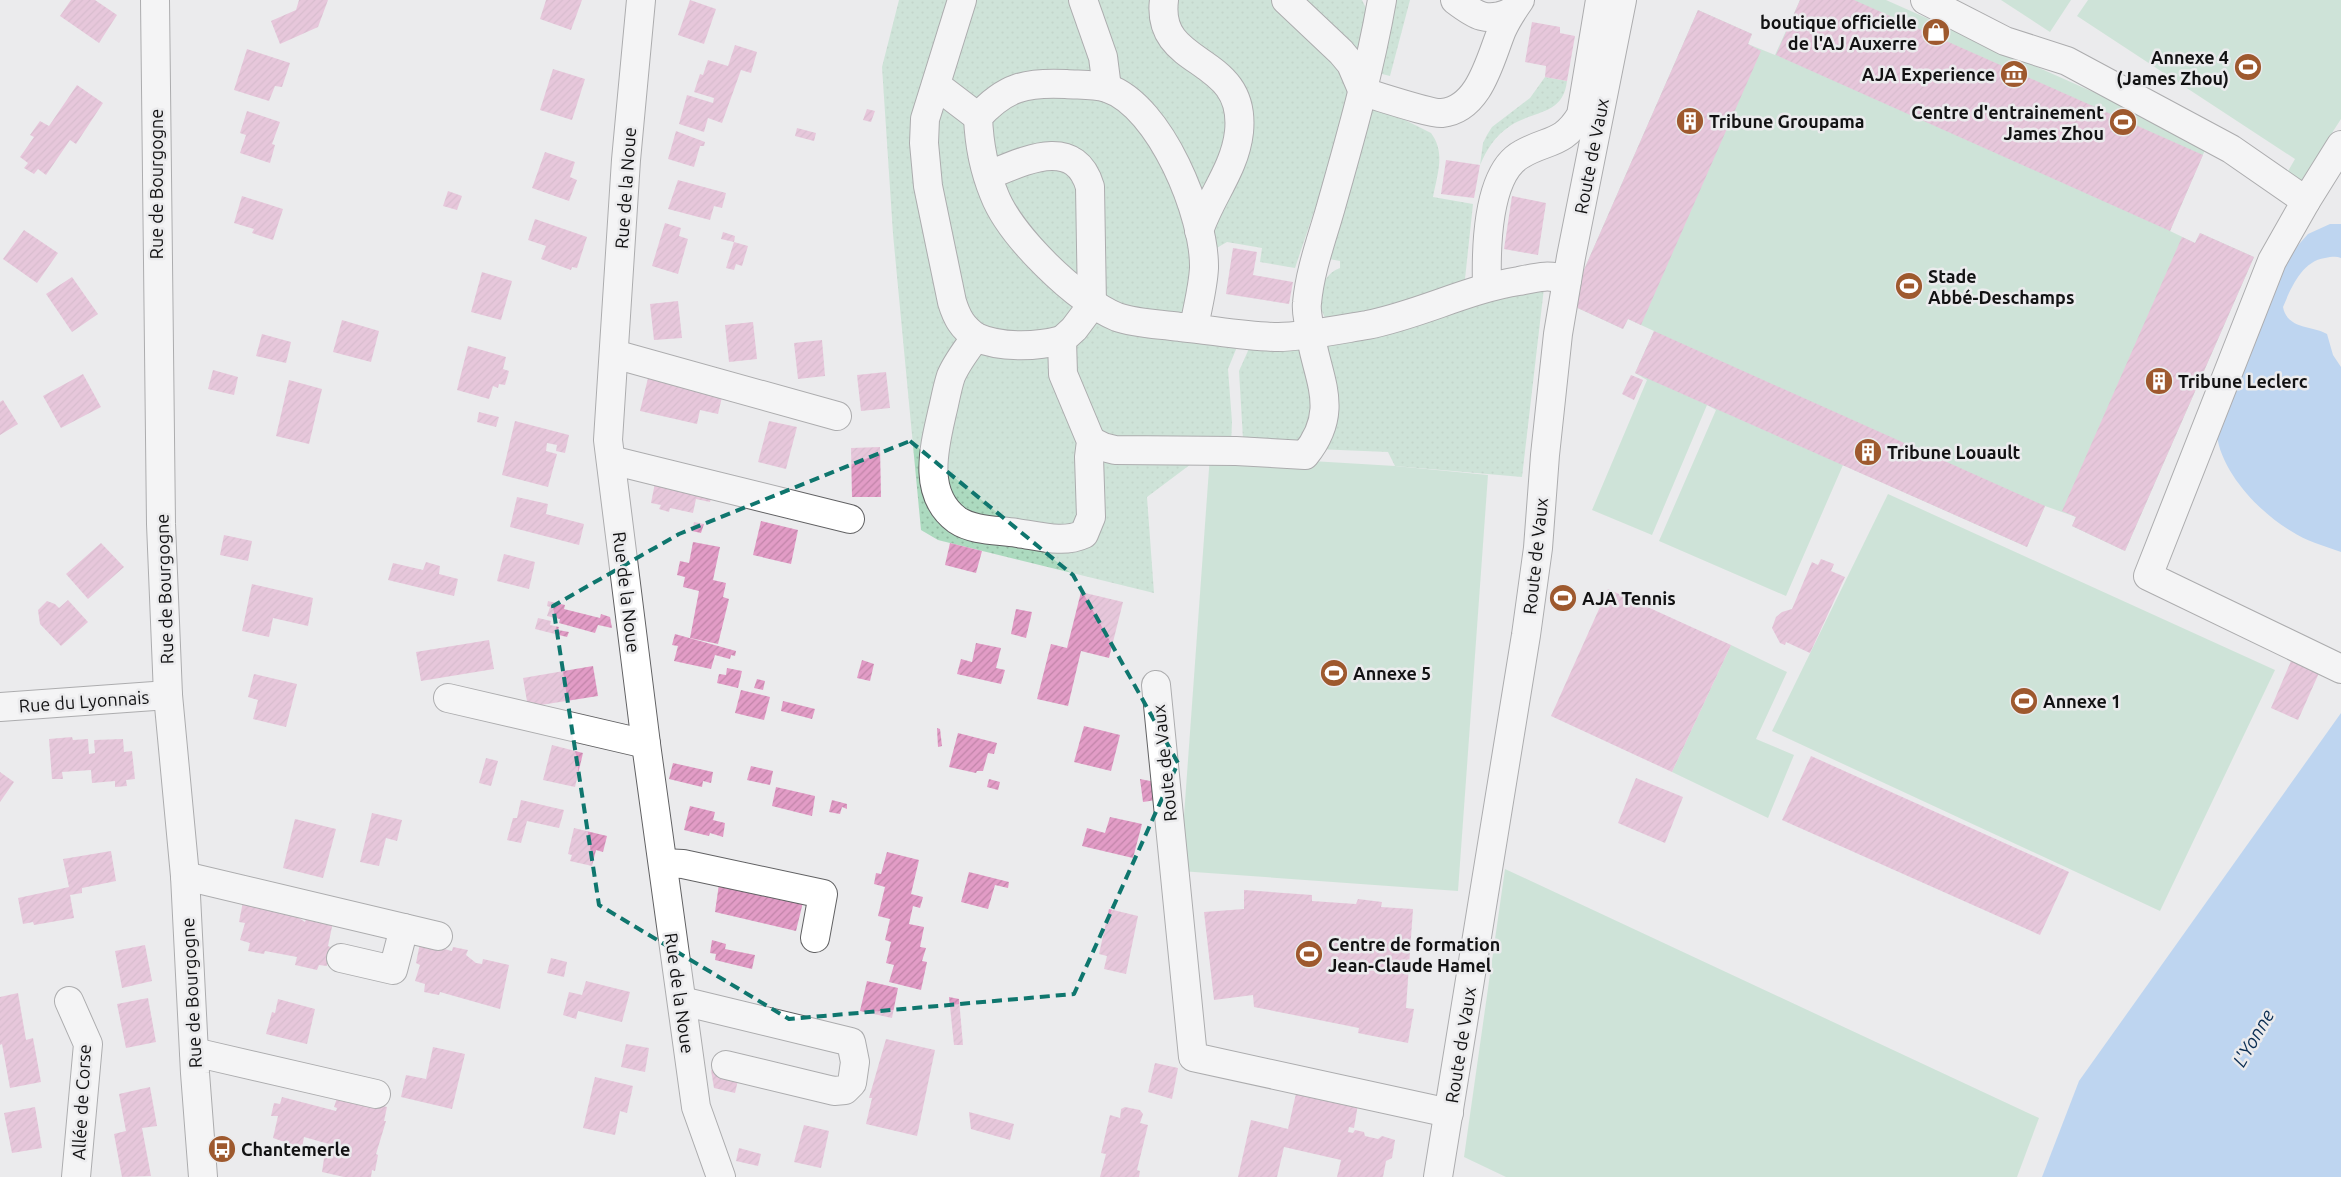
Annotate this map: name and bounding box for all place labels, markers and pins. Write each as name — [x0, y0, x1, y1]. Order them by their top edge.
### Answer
place label: boutique officielle de l'AJ Auxerre — [1760, 12, 1917, 53]
shop icon: boutique officielle de l'AJ Auxerre — [1921, 17, 1951, 47]
place label: Annexe 4 (James Zhou) — [2116, 47, 2229, 89]
sports icon: Annexe 4 (James Zhou) — [2233, 52, 2263, 82]
museum icon: AJA Experience — [1999, 59, 2029, 89]
place label: AJA Experience — [1862, 64, 1995, 84]
place label: Centre d'entrainement James Zhou — [1911, 102, 2104, 143]
building icon: Tribune Groupama — [1675, 106, 1705, 136]
sports icon: Centre d'entrainement James Zhou — [2108, 107, 2138, 137]
place label: Tribune Groupama — [1709, 111, 1865, 131]
place label: Stade Abbé-Deschamps — [1928, 266, 2074, 307]
sports icon: Stade Abbé-Deschamps — [1894, 271, 1924, 301]
building icon: Tribune Leclerc — [2144, 366, 2174, 396]
place label: Tribune Leclerc — [2178, 371, 2308, 391]
building icon: Tribune Louault — [1853, 437, 1883, 467]
place label: Tribune Louault — [1887, 442, 2021, 462]
sports icon: AJA Tennis — [1548, 583, 1578, 613]
place label: AJA Tennis — [1582, 588, 1676, 608]
sports icon: Annexe 5 — [1319, 658, 1349, 688]
place label: Annexe 5 — [1353, 663, 1431, 683]
sports icon: Annexe 1 — [2009, 686, 2039, 716]
place label: Annexe 1 — [2043, 691, 2121, 711]
place label: Centre de formation Jean-Claude Hamel — [1328, 934, 1500, 975]
sports icon: Centre de formation Jean-Claude Hamel — [1294, 939, 1324, 969]
bus stop icon: Chantemerle — [207, 1134, 237, 1164]
place label: Chantemerle — [241, 1139, 350, 1159]

